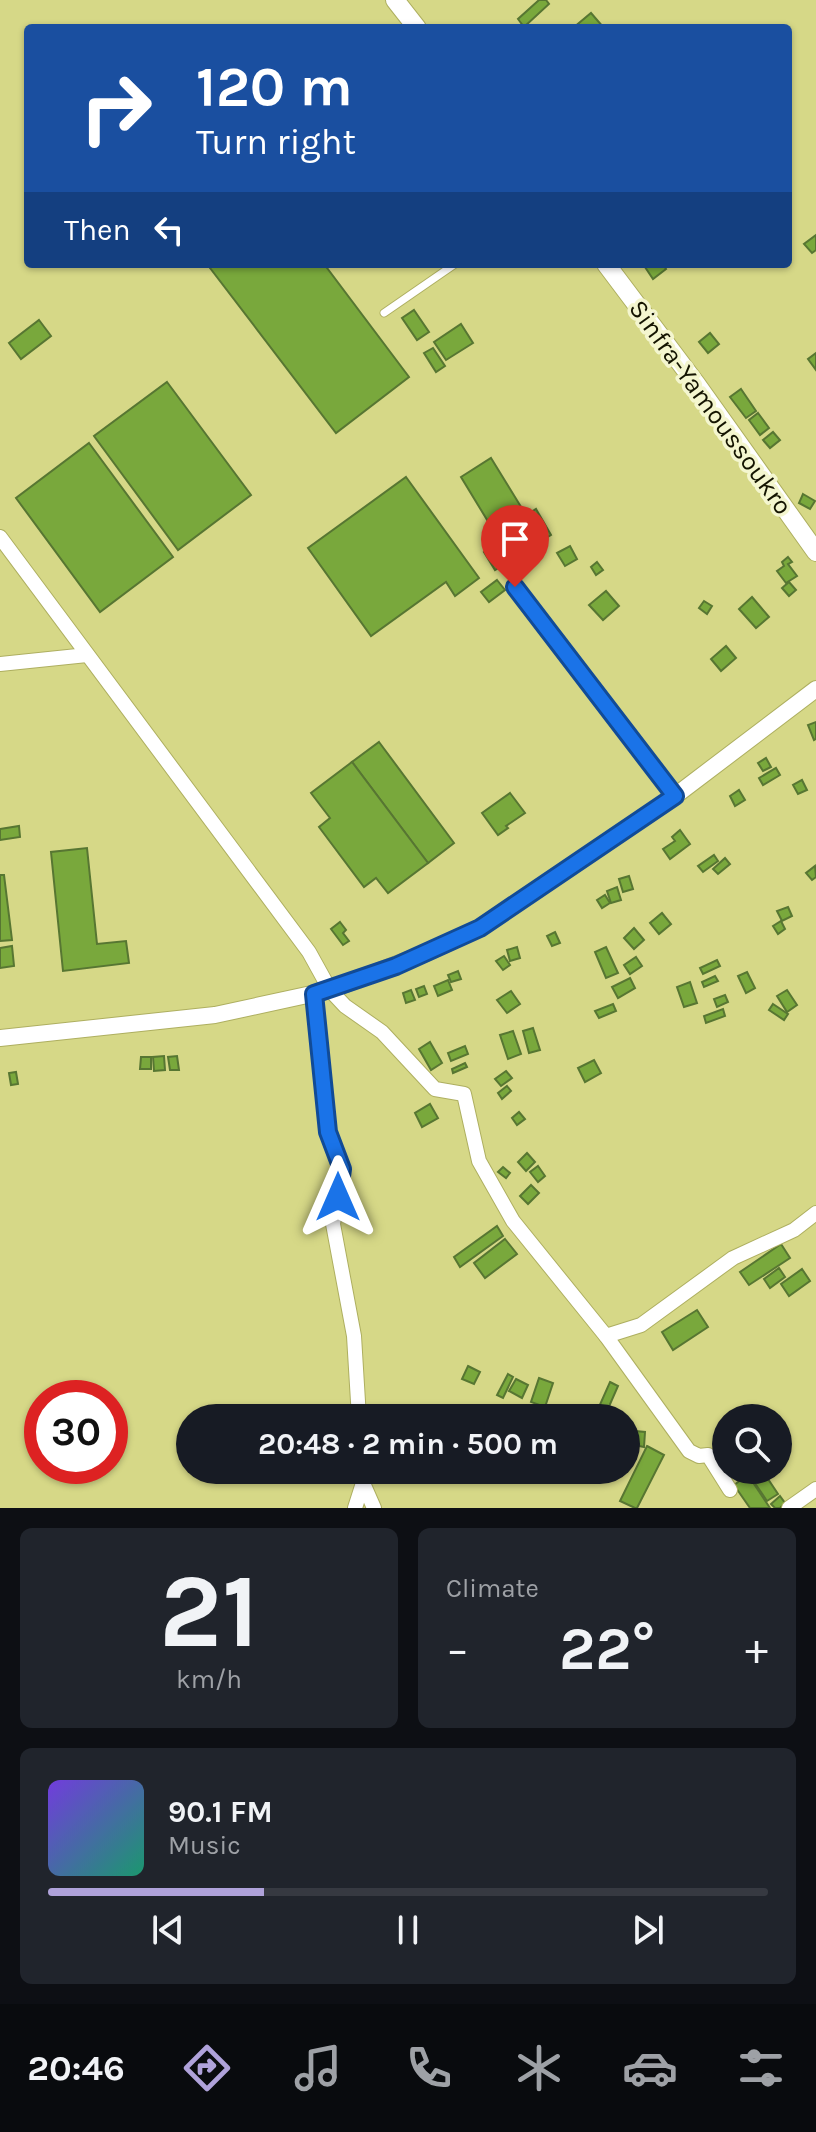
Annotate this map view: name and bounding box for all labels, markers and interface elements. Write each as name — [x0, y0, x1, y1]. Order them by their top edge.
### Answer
text: 120 m — [196, 54, 353, 119]
icon: right — [64, 56, 168, 160]
text: Turn right — [196, 121, 356, 163]
icon: left — [147, 208, 191, 252]
text: Then — [64, 212, 131, 248]
street label: Sinfra-Yamoussoukro — [622, 294, 799, 521]
pin — [481, 505, 549, 587]
icon: arrive — [493, 517, 537, 561]
position arrow — [296, 1155, 380, 1239]
speed limit sign: 30 — [24, 1380, 128, 1484]
map controls — [712, 1404, 792, 1484]
button: search — [712, 1404, 792, 1484]
text: 20:48 · 2 min · 500 m — [258, 1426, 558, 1462]
text: 21 — [159, 1551, 259, 1672]
text: Climate — [446, 1573, 539, 1604]
text: 22° — [559, 1614, 655, 1684]
text: − — [446, 1624, 469, 1675]
text: + — [745, 1624, 768, 1675]
text: km/h — [176, 1664, 242, 1695]
text: 90.1 FM — [168, 1794, 273, 1830]
text: Music — [168, 1830, 241, 1861]
icon: previous — [146, 1908, 190, 1952]
icon: pause — [386, 1908, 430, 1952]
icon: next — [626, 1908, 670, 1952]
icon: directions — [179, 2040, 235, 2096]
icon: music — [290, 2040, 346, 2096]
icon: phone — [401, 2040, 457, 2096]
icon: climate — [511, 2040, 567, 2096]
icon: car — [622, 2040, 678, 2096]
icon: filters — [733, 2040, 789, 2096]
text: 20:46 — [27, 2047, 125, 2089]

